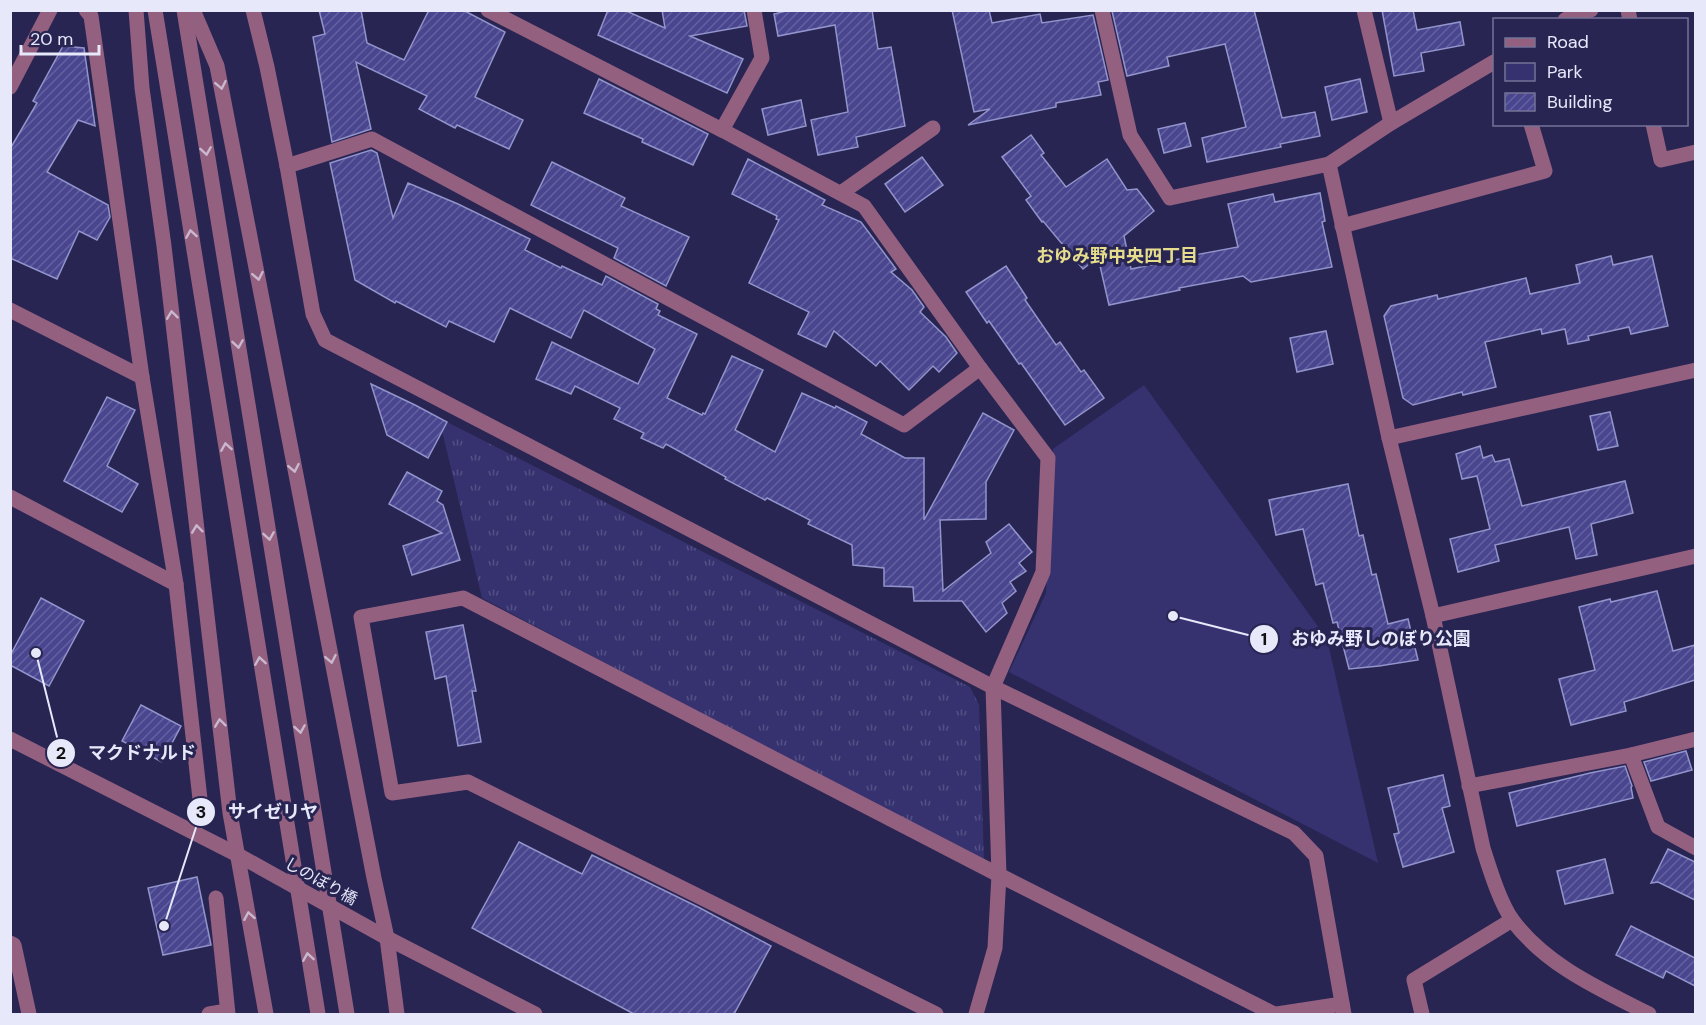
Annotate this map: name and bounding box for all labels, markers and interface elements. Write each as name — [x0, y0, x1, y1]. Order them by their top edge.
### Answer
scale bar — [21, 18, 99, 56]
legend — [1493, 18, 1688, 126]
text: 20 m — [30, 27, 73, 51]
text: Road — [1547, 30, 1589, 54]
text: Park — [1547, 60, 1583, 84]
one-way arrow — [214, 79, 227, 89]
text: Building — [1547, 90, 1612, 114]
one-way arrow — [200, 147, 212, 156]
one-way arrow — [185, 230, 198, 240]
district label: おゆみ野中央四丁目 — [1036, 244, 1198, 268]
one-way arrow — [251, 271, 264, 281]
one-way arrow — [166, 310, 179, 319]
one-way arrow — [231, 339, 243, 348]
one-way arrow — [220, 443, 232, 452]
one-way arrow — [287, 462, 300, 472]
one-way arrow — [191, 525, 204, 534]
one-way arrow — [262, 531, 275, 541]
callout: おゆみ野しのぼり公園 — [1249, 621, 1483, 657]
text: 1 — [1261, 627, 1267, 651]
text: おゆみ野しのぼり公園 — [1291, 627, 1471, 651]
one-way arrow — [324, 654, 337, 664]
one-way arrow — [255, 656, 267, 665]
one-way arrow — [214, 718, 226, 727]
one-way arrow — [294, 724, 306, 733]
callout: マクドナルド — [46, 735, 208, 771]
text: 2 — [56, 741, 66, 765]
text: マクドナルド — [88, 741, 196, 765]
callout: サイゼリヤ — [186, 794, 330, 830]
text: 3 — [196, 800, 206, 824]
text: サイゼリヤ — [228, 800, 318, 824]
street label: しのぼり橋 — [281, 852, 361, 910]
one-way arrow — [243, 911, 255, 920]
one-way arrow — [303, 952, 315, 961]

